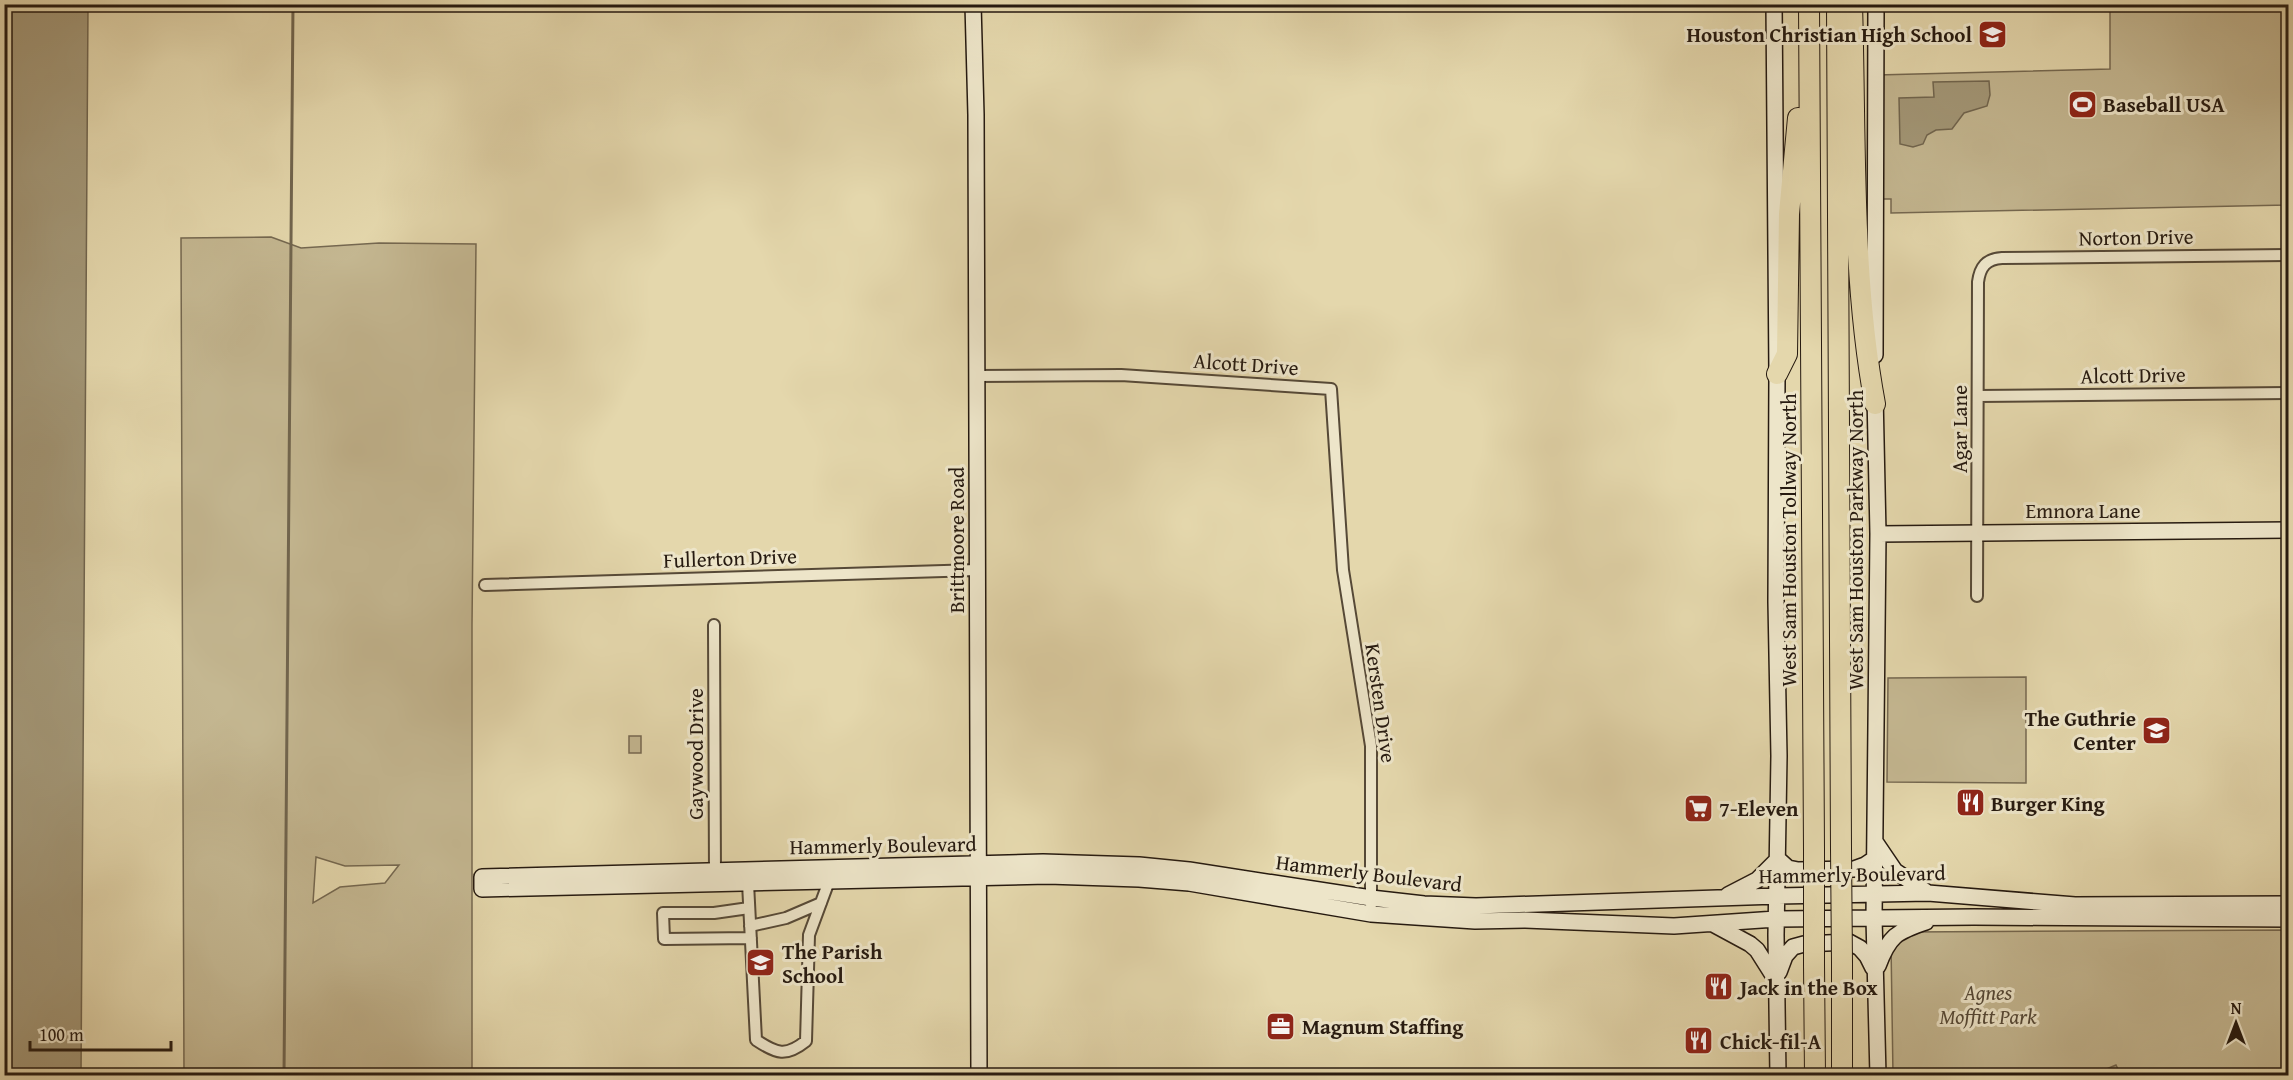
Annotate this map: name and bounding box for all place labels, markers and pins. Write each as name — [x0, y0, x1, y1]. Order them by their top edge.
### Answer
school or university icon: Houston Christian High School — [1977, 18, 2009, 50]
place label: Houston Christian High School — [1687, 19, 1972, 50]
sports icon: Baseball USA — [2066, 88, 2098, 120]
place label: Baseball USA — [2103, 89, 2225, 120]
place label: The Guthrie Center — [2025, 703, 2136, 758]
school or university icon: The Guthrie Center — [2141, 714, 2173, 746]
restaurant icon: Burger King — [1954, 787, 1986, 819]
place label: Burger King — [1991, 788, 2106, 819]
supermarket icon: 7-Eleven — [1682, 792, 1714, 824]
place label: 7-Eleven — [1719, 793, 1799, 824]
place label: The Parish School — [782, 936, 883, 991]
school or university icon: The Parish School — [745, 947, 777, 979]
restaurant icon: Jack in the Box — [1703, 971, 1735, 1003]
place label: Jack in the Box — [1737, 972, 1878, 1003]
office icon: Magnum Staffing — [1265, 1010, 1297, 1042]
place label: Magnum Staffing — [1302, 1011, 1464, 1042]
restaurant icon: Chick-fil-A — [1683, 1025, 1715, 1057]
place label: Chick-fil-A — [1720, 1026, 1822, 1057]

